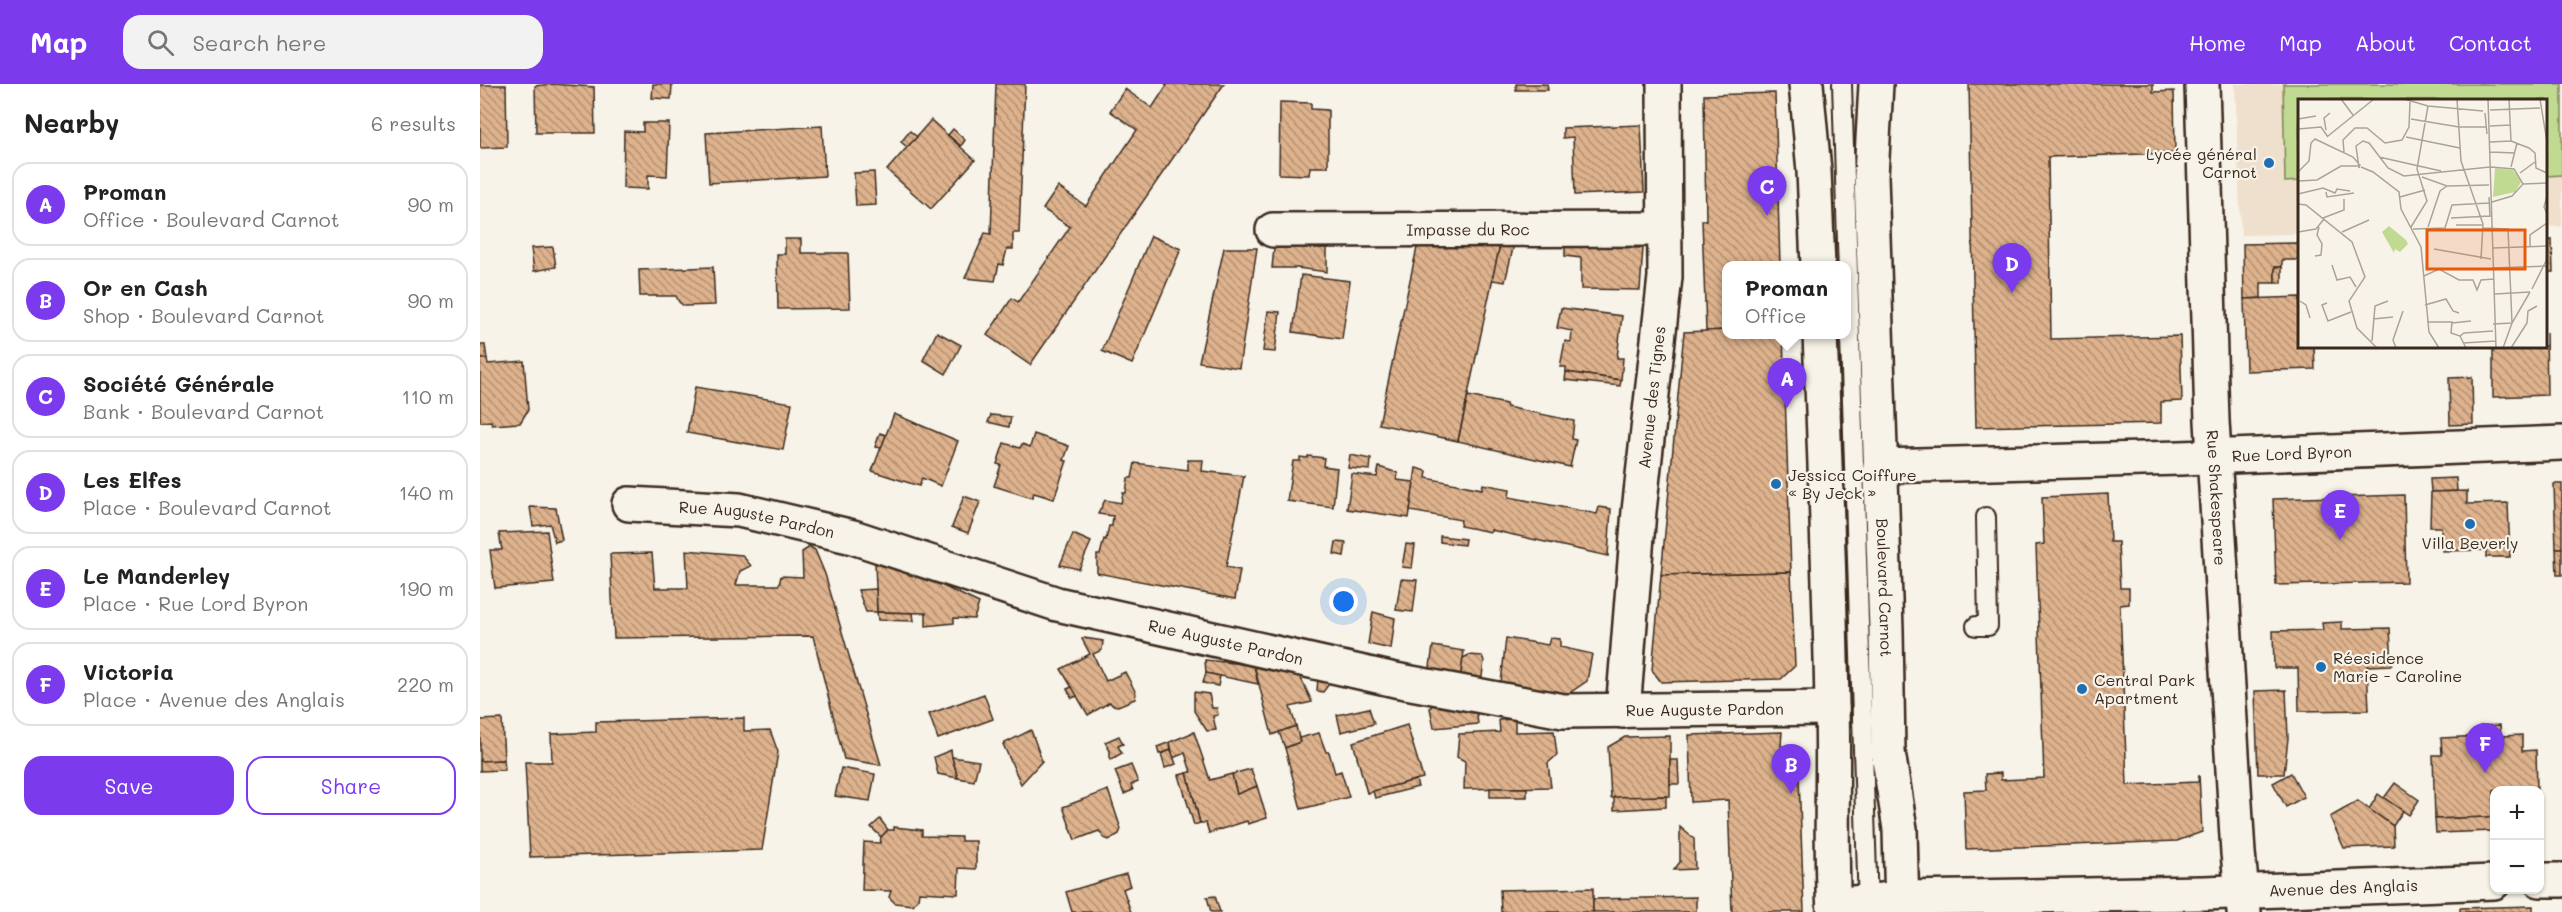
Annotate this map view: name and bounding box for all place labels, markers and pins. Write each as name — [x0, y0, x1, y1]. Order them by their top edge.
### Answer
place label: Lycée général Carnot — [2146, 143, 2257, 182]
marker: Lycée général Carnot — [2262, 156, 2276, 170]
pin: C — [1748, 166, 1786, 216]
pin: D — [1992, 244, 2032, 293]
pin: A — [1768, 358, 1806, 408]
place label: Jessica Coiffure « By Jeck » — [1788, 464, 1917, 503]
marker: Jessica Coiffure « By Jeck » — [1769, 477, 1783, 491]
pin: E — [2320, 490, 2360, 540]
marker: Villa Beverly — [2463, 517, 2477, 531]
place label: Villa Beverly — [2422, 532, 2518, 553]
place label: Réesidence Marie - Caroline — [2333, 647, 2462, 686]
marker: Réesidence Marie - Caroline — [2314, 660, 2328, 674]
place label: Central Park Apartment — [2094, 669, 2195, 708]
marker: Central Park Apartment — [2075, 682, 2089, 696]
pin: F — [2466, 724, 2504, 773]
pin: B — [1772, 744, 1810, 794]

